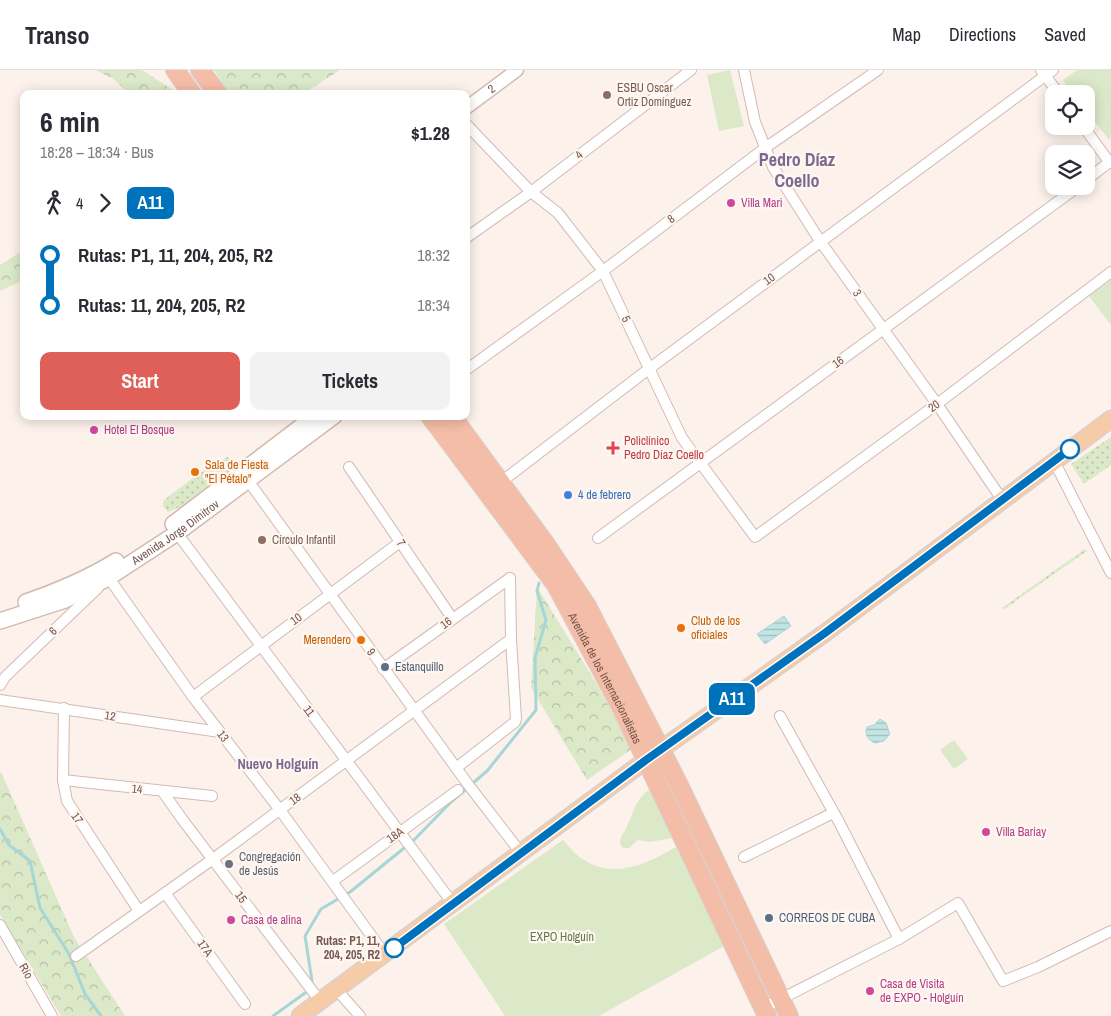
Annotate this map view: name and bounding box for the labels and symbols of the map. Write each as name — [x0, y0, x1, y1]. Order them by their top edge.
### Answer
place label: ESBU Oscar Ortiz Domínguez — [617, 80, 691, 110]
street label: 2 — [485, 81, 499, 97]
marker: ESBU Oscar Ortiz Domínguez — [601, 89, 613, 101]
street label: 4 — [572, 147, 586, 163]
district label: Pedro Díaz Coello — [759, 147, 836, 193]
place label: Villa Mari — [741, 195, 782, 211]
marker: Villa Mari — [725, 197, 737, 209]
street label: 8 — [664, 211, 678, 227]
street label: 10 — [760, 269, 778, 289]
street label: 3 — [849, 286, 865, 300]
street label: 5 — [618, 313, 635, 325]
street label: 16 — [829, 352, 847, 372]
street label: 20 — [925, 396, 943, 416]
place label: Hotel El Bosque — [104, 422, 175, 438]
marker: Hotel El Bosque — [88, 424, 100, 436]
place label: Policlínico Pedro Díaz Coello — [624, 433, 704, 463]
unlabelled marker — [1060, 439, 1080, 459]
marker: Policlínico Pedro Díaz Coello — [606, 441, 620, 455]
place label: Sala de Fiesta "El Pétalo" — [205, 457, 269, 487]
marker: Sala de Fiesta "El Pétalo" — [189, 466, 201, 478]
place label: 4 de febrero — [578, 487, 631, 503]
marker: 4 de febrero — [562, 489, 574, 501]
street label: Avenida Jorge Dimitrov — [128, 496, 223, 569]
place label: Círculo Infantil — [272, 532, 335, 548]
marker: Círculo Infantil — [256, 534, 268, 546]
street label: 7 — [393, 536, 409, 550]
street label: 10 — [287, 609, 305, 629]
street label: Avenida de los Internacionalistas — [564, 609, 645, 746]
street label: 16 — [437, 613, 455, 633]
place label: Club de los oficiales — [691, 613, 740, 643]
marker: Club de los oficiales — [675, 622, 687, 634]
street label: 6 — [45, 623, 61, 639]
place label: Merendero — [303, 632, 351, 648]
marker: Merendero — [355, 634, 367, 646]
street label: 9 — [363, 645, 379, 659]
place label: Estanquillo — [395, 659, 444, 675]
marker: Estanquillo — [379, 661, 391, 673]
line badge: A11 — [703, 683, 761, 715]
street label: 11 — [300, 702, 319, 720]
street label: 12 — [103, 707, 117, 725]
street label: 13 — [213, 727, 233, 745]
district label: Nuevo Holguín — [237, 755, 319, 773]
street label: 14 — [131, 780, 144, 798]
street label: 18 — [286, 789, 304, 809]
street label: 17 — [67, 809, 87, 827]
street label: 18A — [383, 823, 407, 847]
place label: Villa Bariay — [996, 824, 1046, 840]
marker: Villa Bariay — [980, 826, 992, 838]
place label: Congregación de Jesús — [239, 849, 301, 879]
marker: Congregación de Jesús — [223, 858, 235, 870]
street label: 15 — [231, 888, 251, 907]
place label: CORREOS DE CUBA — [779, 910, 876, 926]
place label: Casa de alina — [241, 912, 302, 928]
marker: CORREOS DE CUBA — [763, 912, 775, 924]
marker: Casa de alina — [225, 914, 237, 926]
park label: EXPO Holguín — [530, 929, 594, 945]
place label: Rutas: P1, 11, 204, 205, R2 — [316, 933, 381, 963]
street label: 17A — [193, 936, 217, 960]
marker: Rutas: P1, 11, 204, 205, R2 — [384, 938, 404, 958]
street label: Río — [15, 960, 37, 982]
place label: Casa de Visita de EXPO - Holguín — [880, 976, 964, 1006]
marker: Casa de Visita de EXPO - Holguín — [864, 985, 876, 997]

